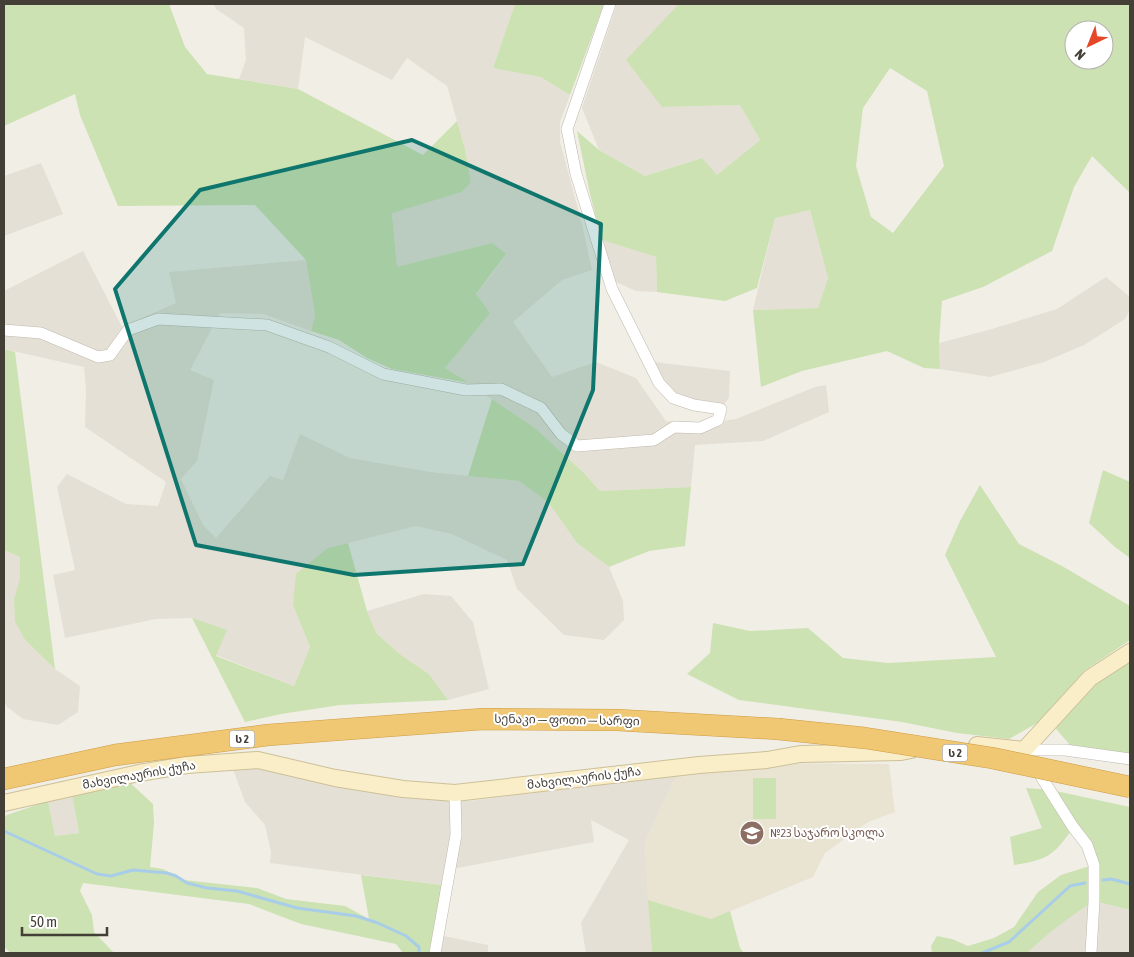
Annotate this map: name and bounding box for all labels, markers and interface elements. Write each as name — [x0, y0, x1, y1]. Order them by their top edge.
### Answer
north arrow — [1064, 20, 1114, 70]
text: N — [1072, 46, 1089, 63]
street label: სენაკი — ფოთი — სარფი — [494, 712, 640, 728]
road number: ს 2 — [230, 731, 254, 748]
road number: ს 2 — [942, 744, 968, 761]
street label: მახვილაურის ქუჩა — [81, 758, 197, 793]
street label: მახვილაურის ქუჩა — [526, 764, 642, 793]
school or university icon: №23 საჯარო სკოლა — [739, 820, 765, 846]
place label: №23 საჯარო სკოლა — [770, 826, 885, 841]
scale bar — [22, 904, 108, 936]
text: 50 m — [30, 913, 57, 930]

